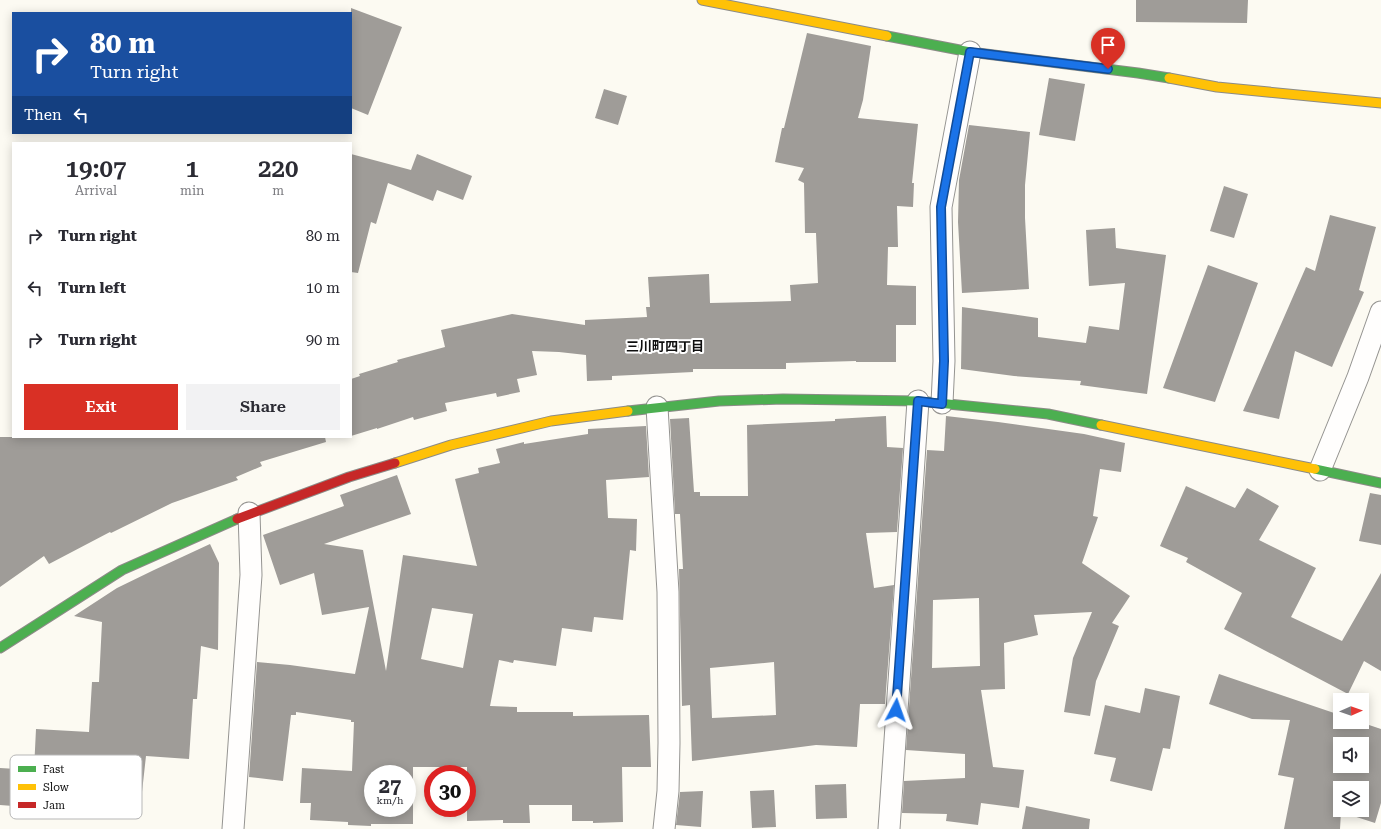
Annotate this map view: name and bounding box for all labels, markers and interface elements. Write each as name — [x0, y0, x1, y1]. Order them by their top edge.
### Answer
text: 80 m — [90, 27, 155, 60]
icon: right — [24, 28, 76, 80]
pin — [1091, 28, 1125, 69]
icon: arrive — [1097, 34, 1119, 56]
text: Turn right — [90, 61, 178, 82]
icon: left — [70, 104, 92, 126]
text: Then — [24, 106, 62, 124]
text: 19:07 — [66, 155, 126, 183]
text: 1 — [186, 155, 199, 183]
text: 220 — [258, 155, 298, 183]
text: Arrival — [75, 183, 117, 198]
text: min — [180, 183, 204, 198]
text: m — [272, 183, 284, 198]
icon: right — [24, 225, 46, 247]
text: Turn right — [58, 227, 137, 245]
text: 80 m — [306, 227, 340, 245]
icon: left — [24, 277, 46, 299]
text: Turn left — [58, 279, 126, 297]
text: 10 m — [306, 279, 340, 297]
icon: right — [24, 329, 46, 351]
text: Turn right — [58, 331, 137, 349]
text: 90 m — [306, 331, 340, 349]
district label: 三川町四丁目 — [626, 339, 704, 354]
button: Exit — [24, 384, 178, 430]
button: Share — [186, 384, 340, 430]
position arrow — [875, 689, 917, 731]
north arrow — [1333, 693, 1369, 729]
map controls — [1333, 693, 1369, 817]
button: sound — [1333, 737, 1369, 773]
legend — [10, 755, 142, 819]
text: Fast — [43, 763, 64, 776]
speed limit sign: 30 — [424, 765, 476, 817]
text: 27 — [379, 774, 401, 798]
text: Slow — [43, 781, 70, 794]
button: layers — [1333, 781, 1369, 817]
text: km/h — [377, 795, 403, 806]
text: Jam — [43, 799, 65, 812]

